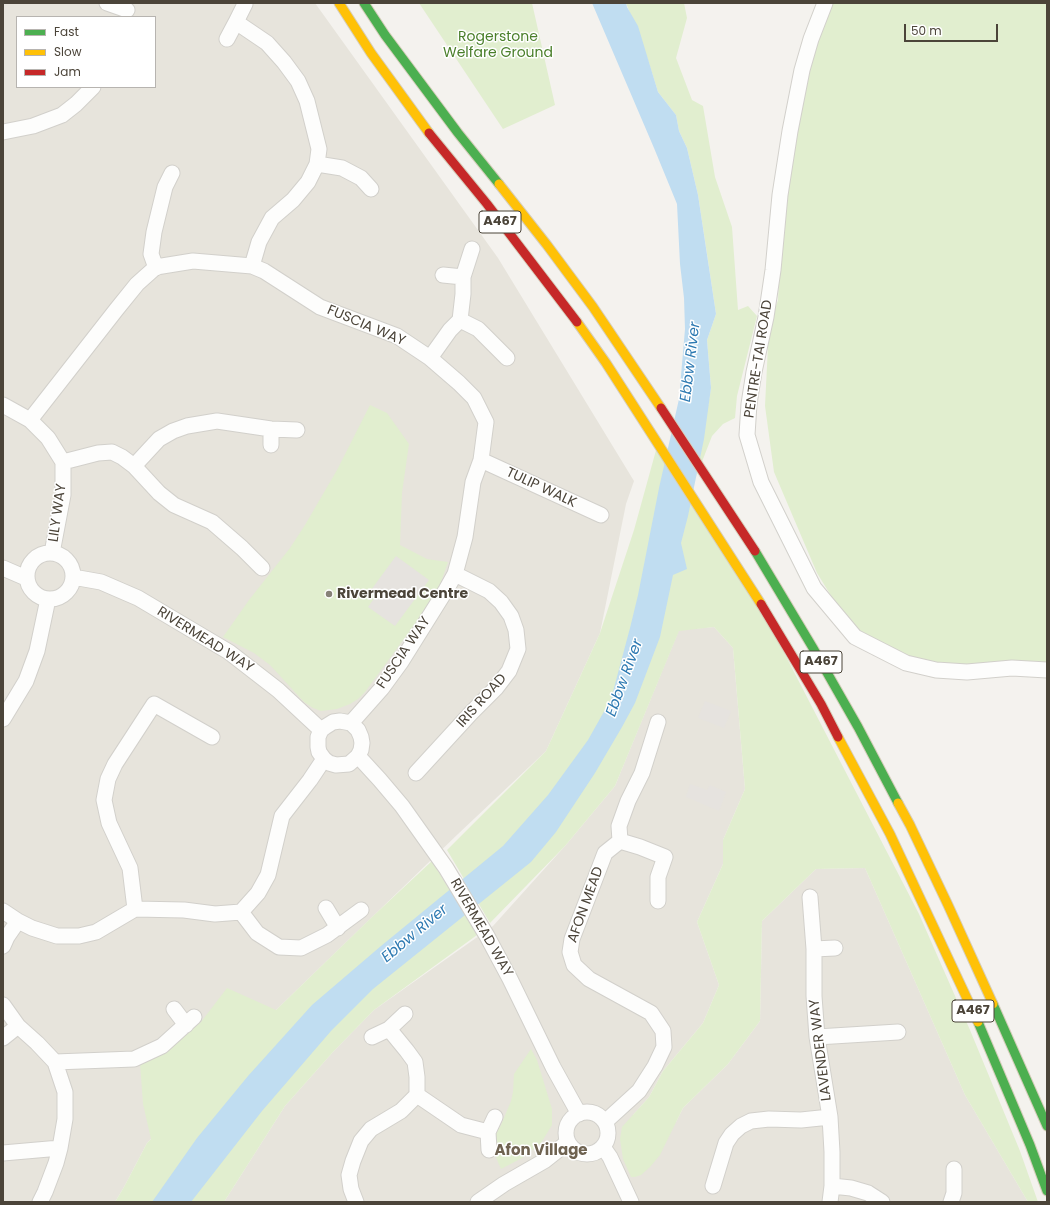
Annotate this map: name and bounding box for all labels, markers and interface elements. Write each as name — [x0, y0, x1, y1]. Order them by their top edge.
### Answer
legend — [16, 16, 156, 88]
scale bar — [906, 16, 1000, 42]
text: 50 m — [911, 22, 942, 39]
text: Fast — [54, 23, 79, 40]
park label: Rogerstone Welfare Ground — [443, 29, 553, 62]
text: Slow — [54, 43, 82, 60]
text: Jam — [54, 63, 81, 80]
road number: A467 — [479, 211, 521, 233]
street label: PENTRE-TAI ROAD — [741, 299, 777, 419]
street label: FUSCIA WAY — [324, 302, 408, 350]
water label: Ebbw River — [677, 321, 705, 403]
street label: TULIP WALK — [503, 464, 579, 512]
street label: LILY WAY — [46, 483, 70, 543]
place label: Rivermead Centre — [337, 586, 468, 602]
marker: Rivermead Centre — [324, 589, 334, 599]
street label: RIVERMEAD WAY — [154, 604, 256, 676]
street label: FUSCIA WAY — [374, 614, 434, 692]
water label: Ebbw River — [603, 637, 647, 719]
road number: A467 — [800, 651, 842, 673]
street label: IRIS ROAD — [454, 671, 510, 731]
street label: AFON MEAD — [564, 865, 608, 945]
street label: RIVERMEAD WAY — [446, 876, 516, 980]
water label: Ebbw River — [378, 901, 452, 967]
street label: LAVENDER WAY — [806, 998, 836, 1102]
road number: A467 — [952, 1000, 994, 1022]
district label: Afon Village — [494, 1142, 588, 1160]

